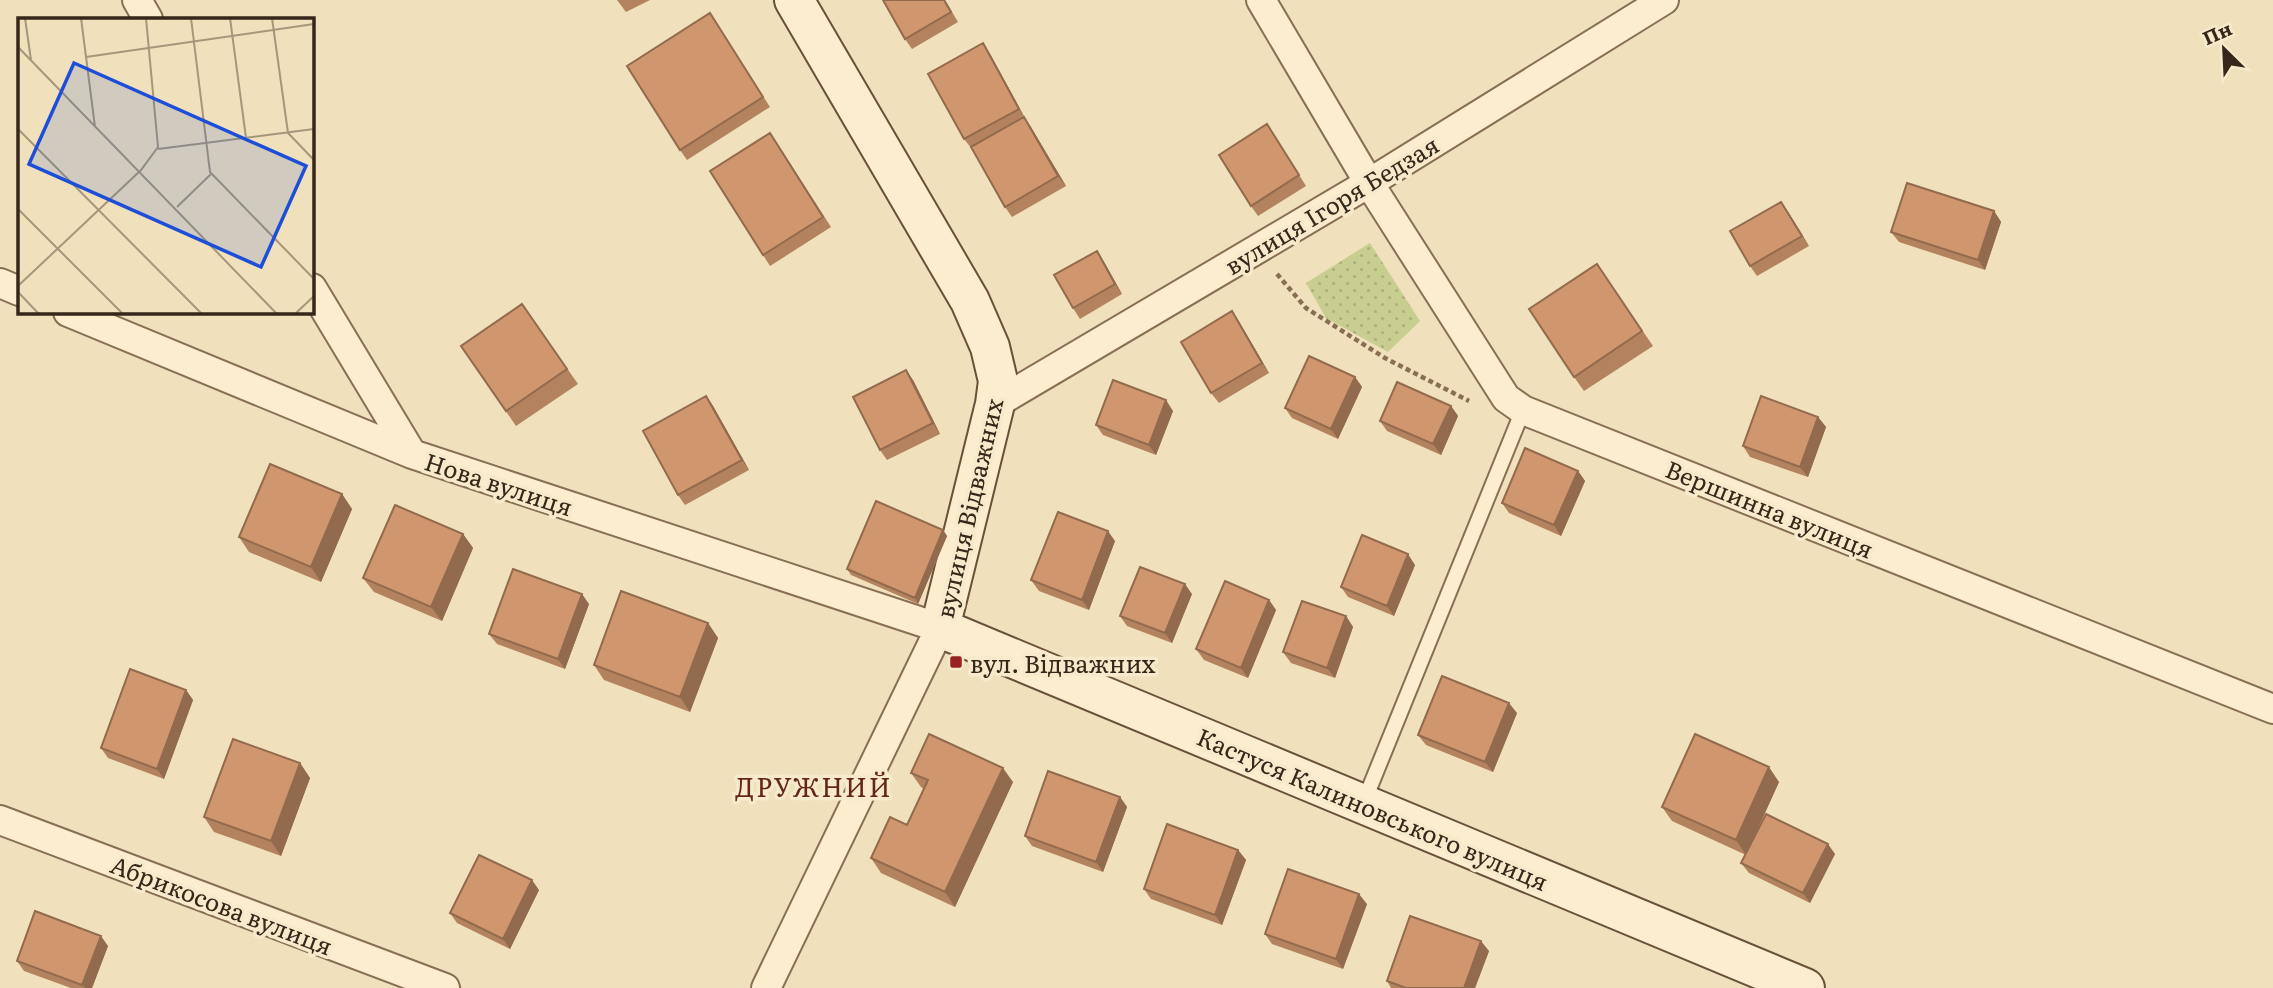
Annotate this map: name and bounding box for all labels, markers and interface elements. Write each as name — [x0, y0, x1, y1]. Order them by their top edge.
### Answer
north arrow — [2189, 14, 2259, 84]
text: Пн — [2197, 14, 2236, 51]
inset map — [18, 18, 313, 313]
street label: вулиця Ігоря Бедзая — [1217, 126, 1445, 282]
street label: вулиця Відважних — [926, 394, 1010, 621]
street label: Нова вулиця — [421, 443, 577, 523]
street label: Вершинна вулиця — [1661, 450, 1879, 566]
place label: вул. Відважних — [970, 645, 1156, 680]
marker: вул. Відважних — [948, 654, 964, 670]
street label: Кастуся Калиновського вулиця — [1192, 718, 1554, 898]
district label: ДРУЖНИЙ — [735, 766, 893, 805]
street label: Абрикосова вулиця — [106, 846, 338, 962]

